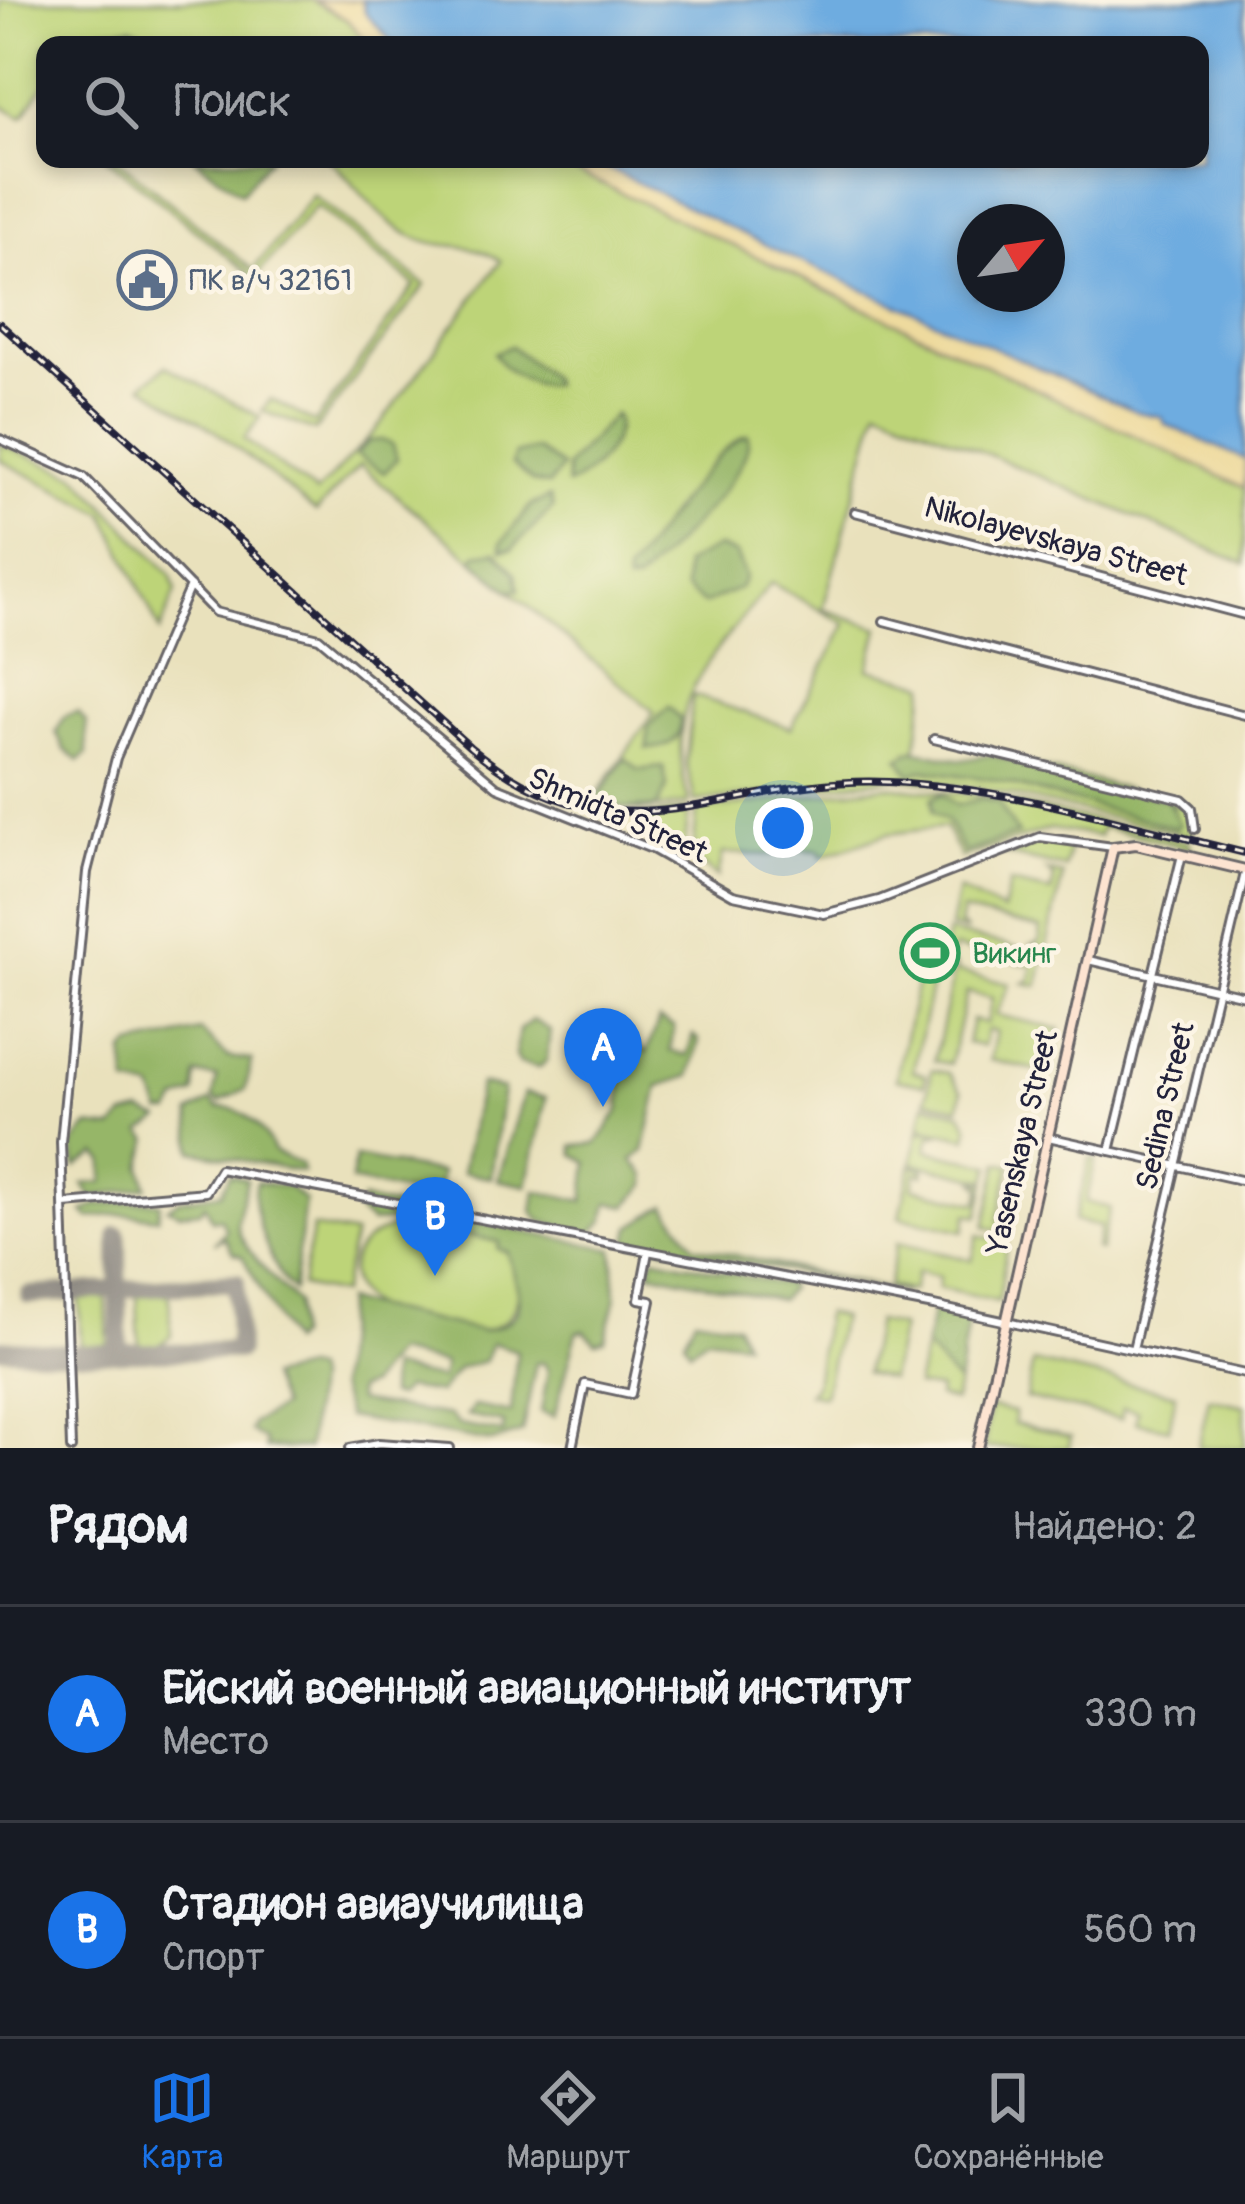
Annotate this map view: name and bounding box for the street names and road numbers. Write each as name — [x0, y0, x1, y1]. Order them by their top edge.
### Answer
street label: Nikolayevskaya Street — [920, 489, 1192, 595]
street label: Shmidta Street — [523, 759, 714, 872]
street label: Sedina Street — [1128, 1018, 1203, 1193]
street label: Yasenskaya Street — [979, 1026, 1066, 1259]

